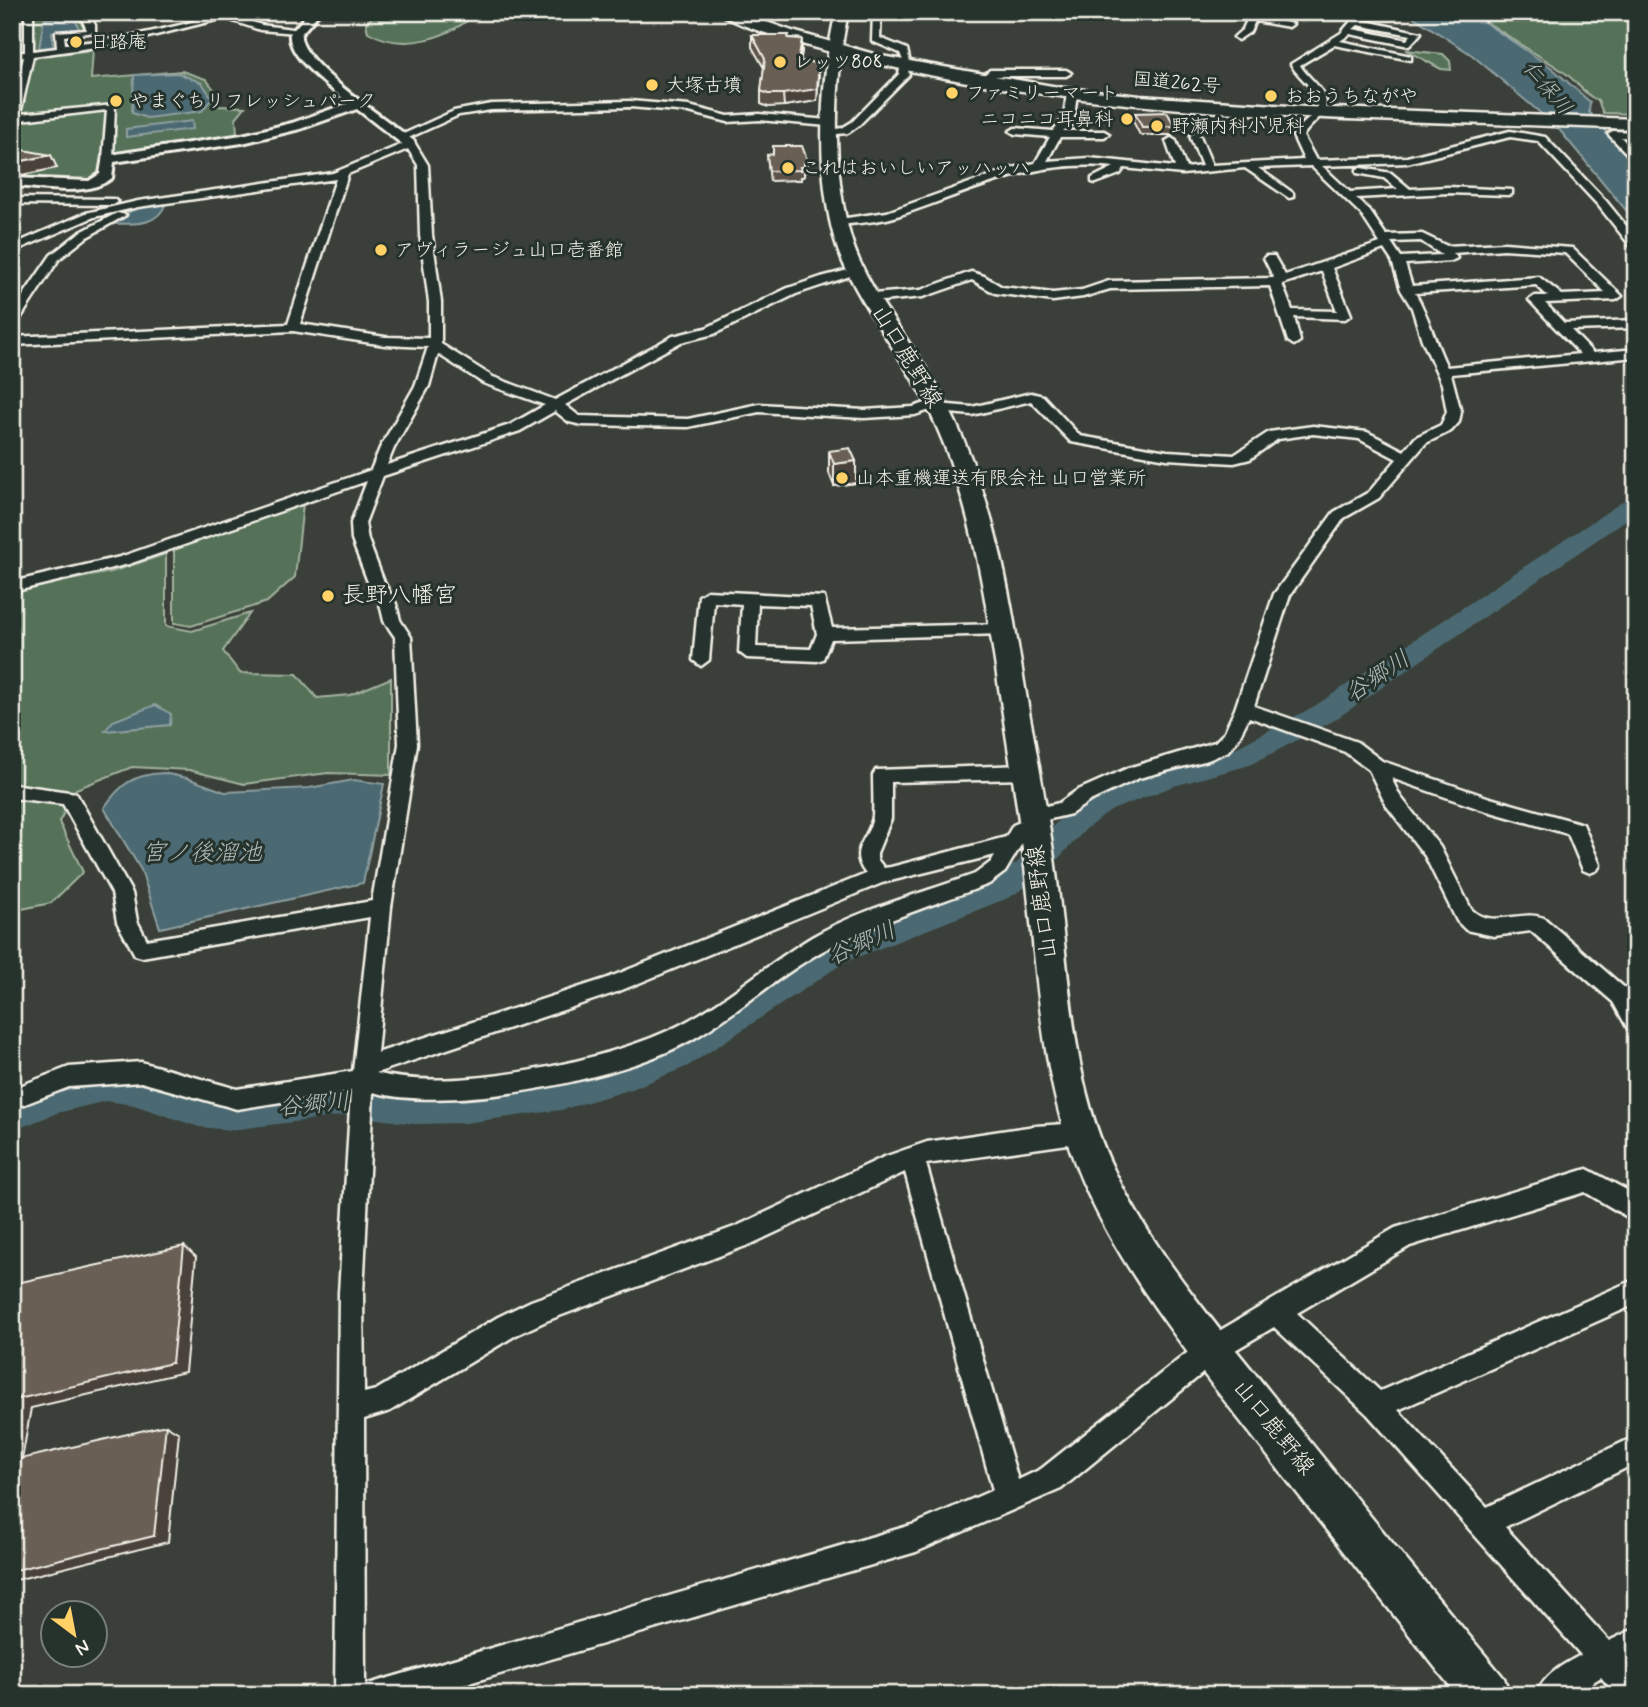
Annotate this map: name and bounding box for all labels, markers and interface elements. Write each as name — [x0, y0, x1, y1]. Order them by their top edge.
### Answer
place label: 日路庵 — [90, 30, 147, 55]
marker: 日路庵 — [68, 34, 84, 50]
place label: レッツ808 — [794, 50, 883, 75]
marker: レッツ808 — [772, 54, 788, 70]
water label: 仁保川 — [1516, 55, 1578, 121]
street label: 国道262号 — [1132, 67, 1222, 99]
place label: 大塚古墳 — [666, 73, 742, 98]
marker: 大塚古墳 — [644, 77, 660, 93]
place label: ファミリーマート — [966, 81, 1118, 106]
place label: おおうちながや — [1285, 84, 1418, 109]
marker: ファミリーマート — [944, 85, 960, 101]
marker: おおうちながや — [1263, 88, 1279, 104]
place label: やまぐちリフレッシュパーク — [130, 89, 376, 114]
marker: やまぐちリフレッシュパーク — [108, 93, 124, 109]
place label: ニコニコ耳鼻科 — [980, 107, 1113, 132]
marker: ニコニコ耳鼻科 — [1119, 111, 1135, 127]
place label: 野瀬内科小児科 — [1171, 114, 1304, 139]
marker: 野瀬内科小児科 — [1149, 118, 1165, 134]
place label: これはおいしいアッハッハ — [802, 156, 1030, 181]
marker: これはおいしいアッハッハ — [780, 160, 796, 176]
place label: アヴィラージュ山口壱番館 — [395, 238, 623, 263]
marker: アヴィラージュ山口壱番館 — [373, 242, 389, 258]
street label: 山口鹿野線 — [864, 300, 948, 414]
place label: 山本重機運送有限会社 山口営業所 — [856, 466, 1146, 491]
marker: 山本重機運送有限会社 山口営業所 — [834, 470, 850, 486]
place label: 長野八幡宮 — [342, 581, 457, 611]
marker: 長野八幡宮 — [320, 588, 336, 604]
water label: 谷郷川 — [1339, 644, 1417, 710]
water label: 宮ノ後溜池 — [142, 838, 263, 869]
street label: 山口鹿野線 — [1021, 843, 1065, 961]
water label: 谷郷川 — [823, 915, 901, 973]
water label: 谷郷川 — [277, 1086, 351, 1124]
street label: 山口鹿野線 — [1225, 1374, 1321, 1482]
north arrow — [38, 1598, 108, 1668]
text: N — [70, 1633, 94, 1661]

